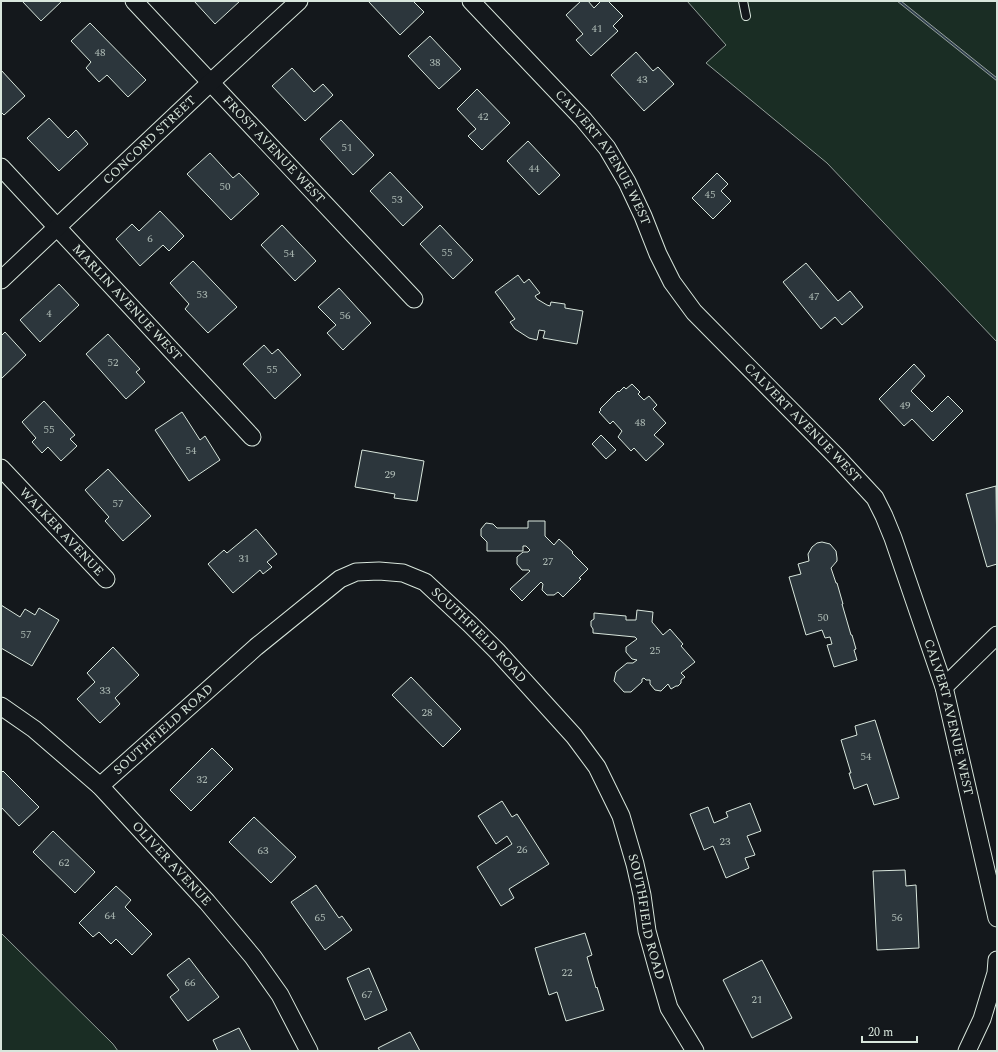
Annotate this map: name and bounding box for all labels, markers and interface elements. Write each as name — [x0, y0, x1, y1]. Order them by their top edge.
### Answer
house number: 41 — [592, 20, 603, 37]
house number: 48 — [95, 44, 106, 61]
house number: 38 — [430, 54, 441, 71]
house number: 43 — [637, 71, 648, 88]
street label: CALVERT AVENUE WEST — [550, 85, 656, 228]
street label: CONCORD STREET — [98, 91, 201, 189]
street label: FROST AVENUE WEST — [218, 91, 330, 208]
house number: 42 — [478, 108, 489, 125]
house number: 51 — [342, 139, 353, 156]
house number: 44 — [529, 160, 540, 177]
house number: 50 — [220, 178, 231, 195]
house number: 45 — [705, 186, 716, 203]
house number: 53 — [392, 191, 403, 208]
house number: 6 — [147, 230, 153, 247]
street label: MARLIN AVENUE WEST — [67, 239, 187, 366]
house number: 55 — [442, 244, 453, 261]
house number: 54 — [284, 245, 295, 262]
house number: 53 — [197, 286, 208, 303]
house number: 47 — [809, 288, 820, 305]
house number: 4 — [46, 305, 52, 322]
house number: 56 — [340, 307, 351, 324]
house number: 52 — [108, 354, 119, 371]
street label: CALVERT AVENUE WEST — [739, 358, 866, 488]
house number: 55 — [267, 361, 278, 378]
house number: 49 — [900, 397, 911, 414]
house number: 48 — [635, 414, 646, 431]
house number: 55 — [44, 421, 55, 438]
house number: 54 — [186, 442, 197, 459]
house number: 29 — [385, 466, 396, 483]
street label: WALKER AVENUE — [14, 483, 109, 581]
house number: 57 — [113, 495, 124, 512]
house number: 31 — [239, 550, 250, 567]
house number: 27 — [543, 553, 554, 570]
street label: SOUTHFIELD ROAD — [426, 582, 531, 688]
house number: 50 — [818, 609, 829, 626]
house number: 57 — [21, 626, 32, 643]
street label: CALVERT AVENUE WEST — [918, 636, 979, 798]
house number: 25 — [650, 642, 661, 659]
street label: SOUTHFIELD ROAD — [109, 679, 218, 780]
house number: 33 — [100, 682, 111, 699]
house number: 28 — [422, 704, 433, 721]
house number: 54 — [861, 748, 872, 765]
house number: 32 — [197, 771, 208, 788]
street label: OLIVER AVENUE — [127, 817, 216, 911]
house number: 23 — [720, 833, 731, 850]
house number: 26 — [517, 841, 528, 858]
house number: 63 — [258, 842, 269, 859]
street label: SOUTHFIELD ROAD — [623, 851, 670, 982]
house number: 62 — [59, 854, 70, 871]
house number: 64 — [105, 907, 116, 924]
house number: 65 — [315, 909, 326, 926]
house number: 56 — [892, 909, 903, 926]
house number: 22 — [562, 964, 573, 981]
house number: 66 — [185, 974, 196, 991]
house number: 67 — [362, 986, 373, 1003]
house number: 21 — [752, 991, 763, 1008]
scale bar — [862, 1018, 917, 1044]
text: 20 m — [868, 1023, 893, 1042]

